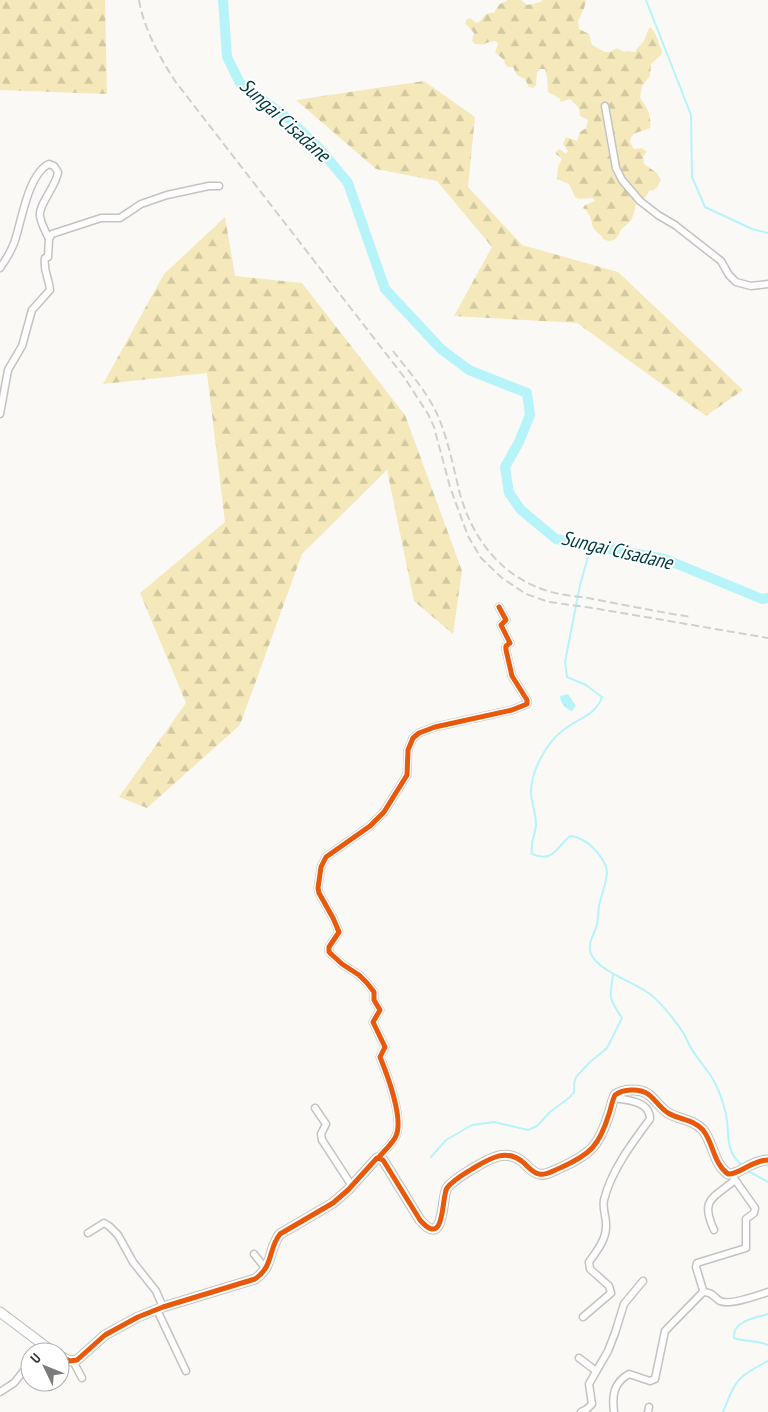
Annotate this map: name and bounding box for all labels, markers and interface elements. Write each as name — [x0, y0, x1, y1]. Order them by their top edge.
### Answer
water label: Sungai Cisadane — [234, 72, 337, 169]
water label: Sungai Cisadane — [559, 525, 677, 576]
north arrow — [20, 1342, 70, 1392]
text: U — [26, 1349, 45, 1367]

